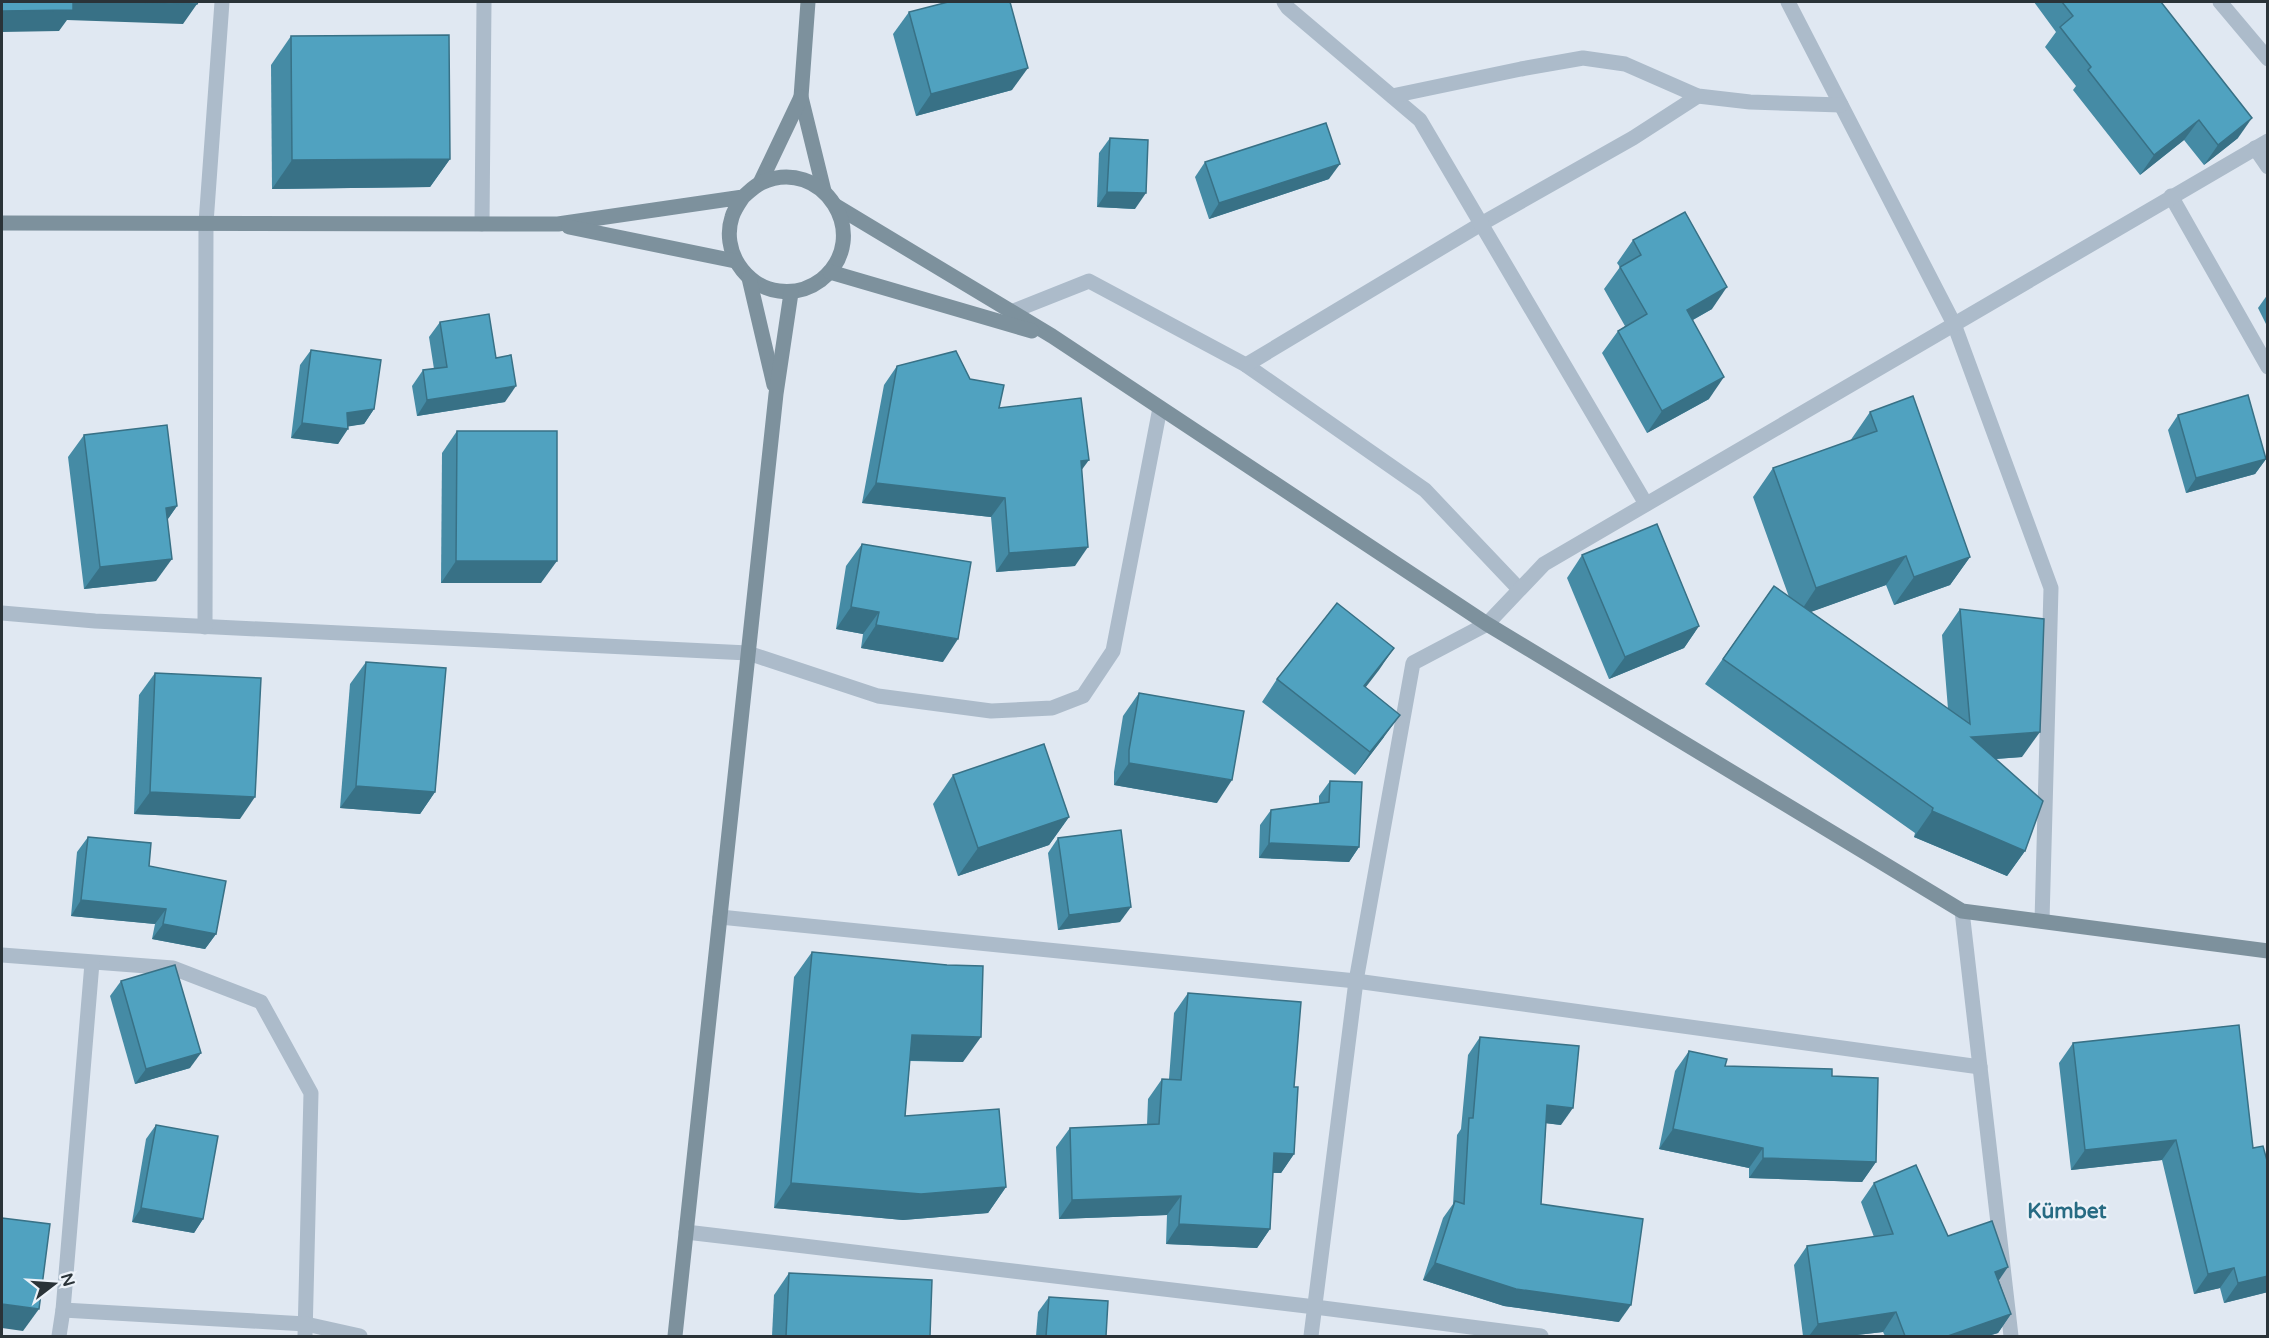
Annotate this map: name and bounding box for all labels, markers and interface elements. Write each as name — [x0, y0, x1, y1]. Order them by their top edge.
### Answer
district label: Kümbet — [2027, 1199, 2107, 1224]
north arrow — [24, 1254, 84, 1314]
text: N — [56, 1271, 79, 1289]

